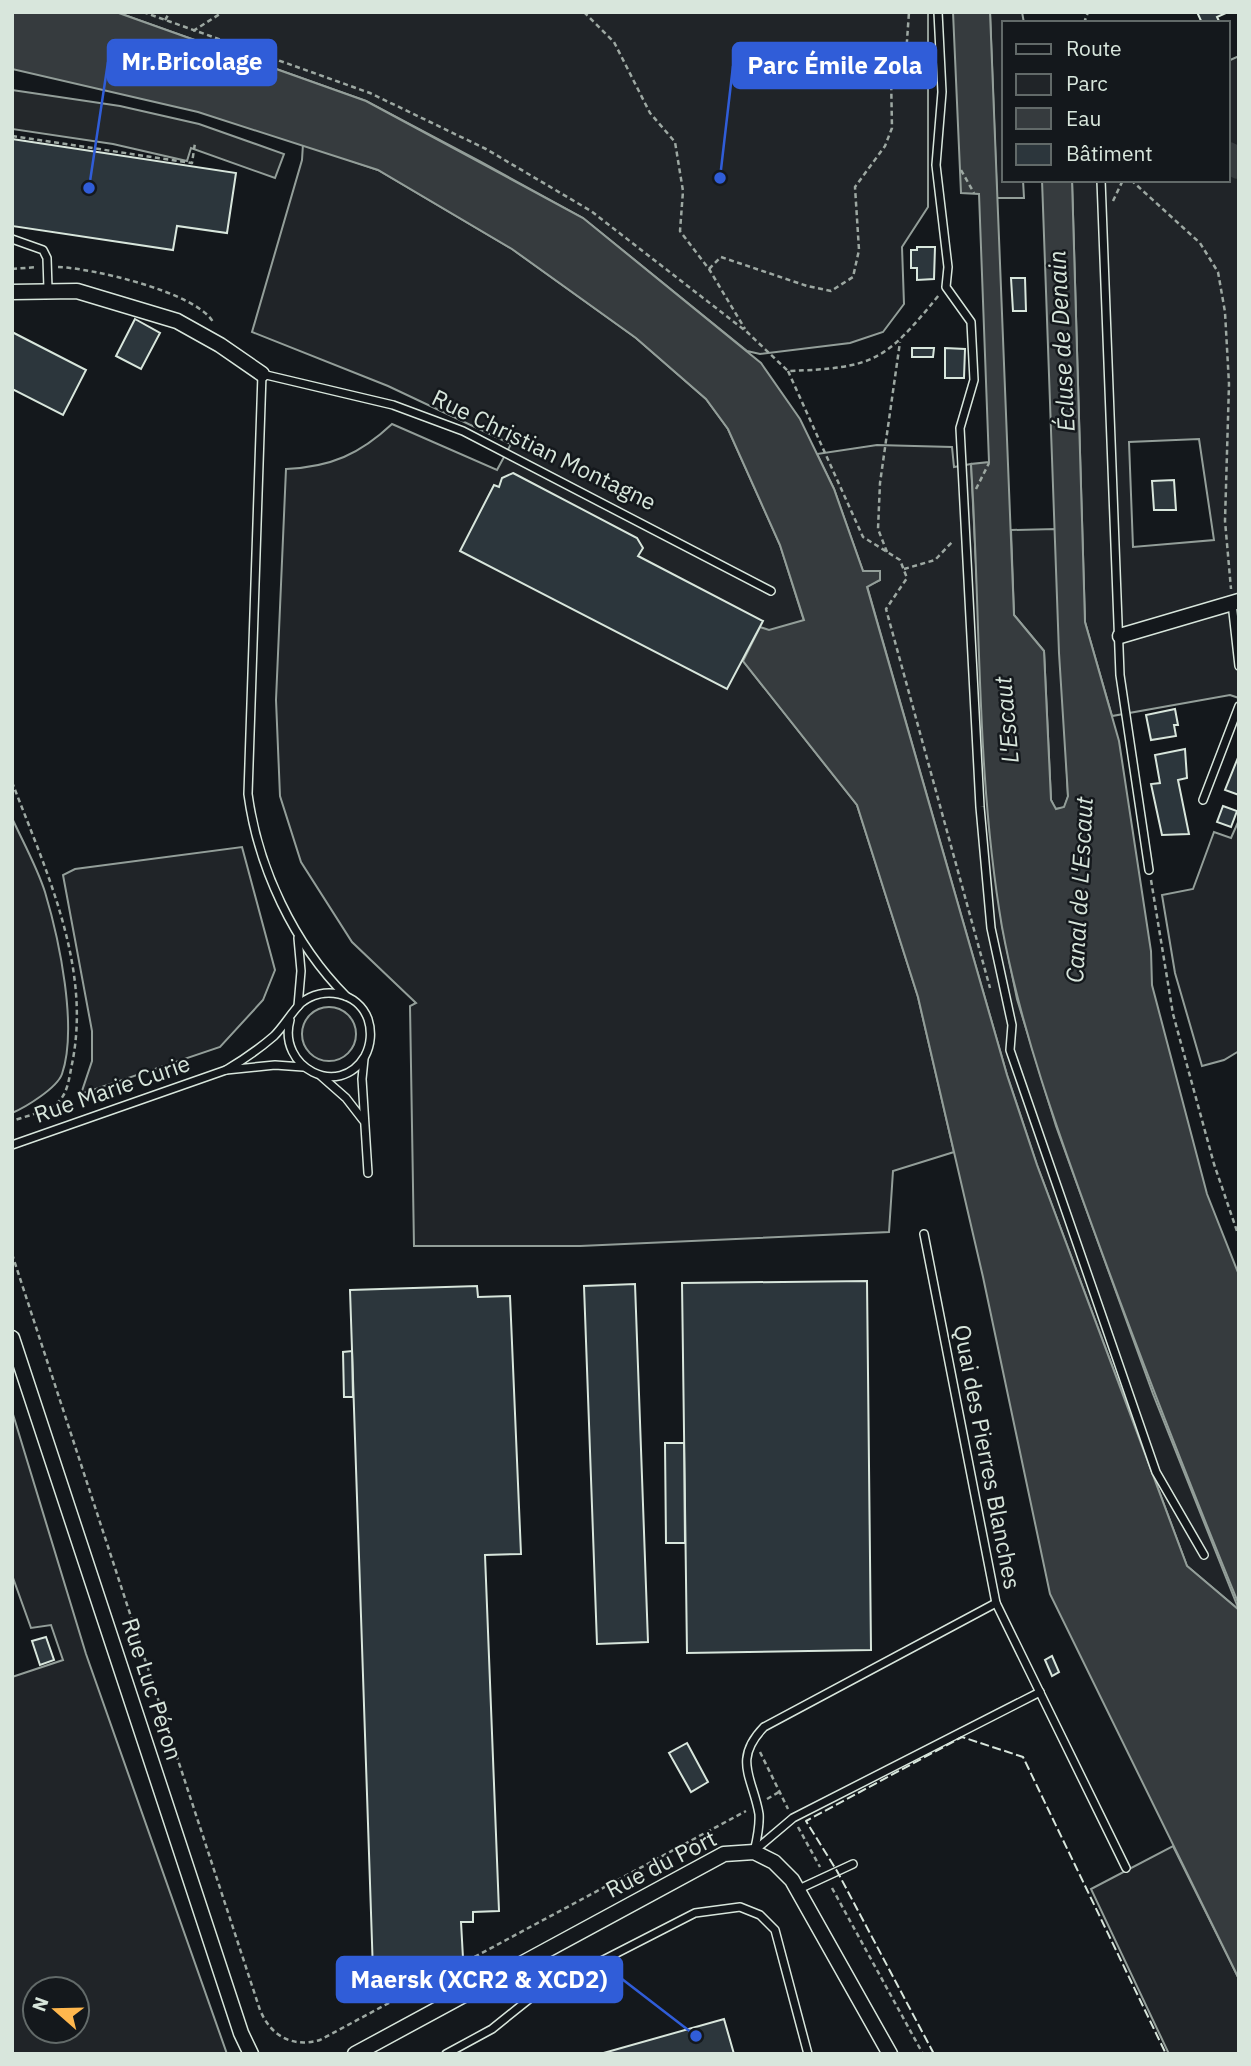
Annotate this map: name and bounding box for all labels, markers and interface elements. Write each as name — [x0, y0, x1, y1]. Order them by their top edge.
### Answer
legend — [1002, 21, 1230, 182]
text: Route — [1066, 34, 1122, 62]
callout: Mr.Bricolage — [108, 40, 276, 85]
callout: Parc Émile Zola — [733, 43, 936, 88]
text: Mr.Bricolage — [122, 45, 262, 77]
text: Parc Émile Zola — [748, 49, 922, 81]
text: Parc — [1066, 69, 1108, 97]
text: Eau — [1066, 104, 1101, 132]
text: Bâtiment — [1066, 139, 1153, 167]
water label: Écluse de Denain — [1040, 250, 1082, 432]
street label: Rue Christian Montagne — [427, 382, 661, 516]
water label: L'Escaut — [986, 674, 1026, 765]
water label: Canal de L'Escaut — [1058, 795, 1100, 984]
street label: Rue Marie Curie — [30, 1047, 194, 1129]
street label: Quai des Pierres Blanches — [948, 1322, 1028, 1592]
street label: Rue Luc Péron — [116, 1614, 190, 1764]
street label: Rue du Port — [600, 1822, 721, 1904]
callout: Maersk (XCR2 & XCD2) — [337, 1957, 622, 2002]
text: Maersk (XCR2 & XCD2) — [350, 1963, 608, 1995]
north arrow — [21, 1975, 91, 2045]
text: N — [26, 1994, 54, 2015]

